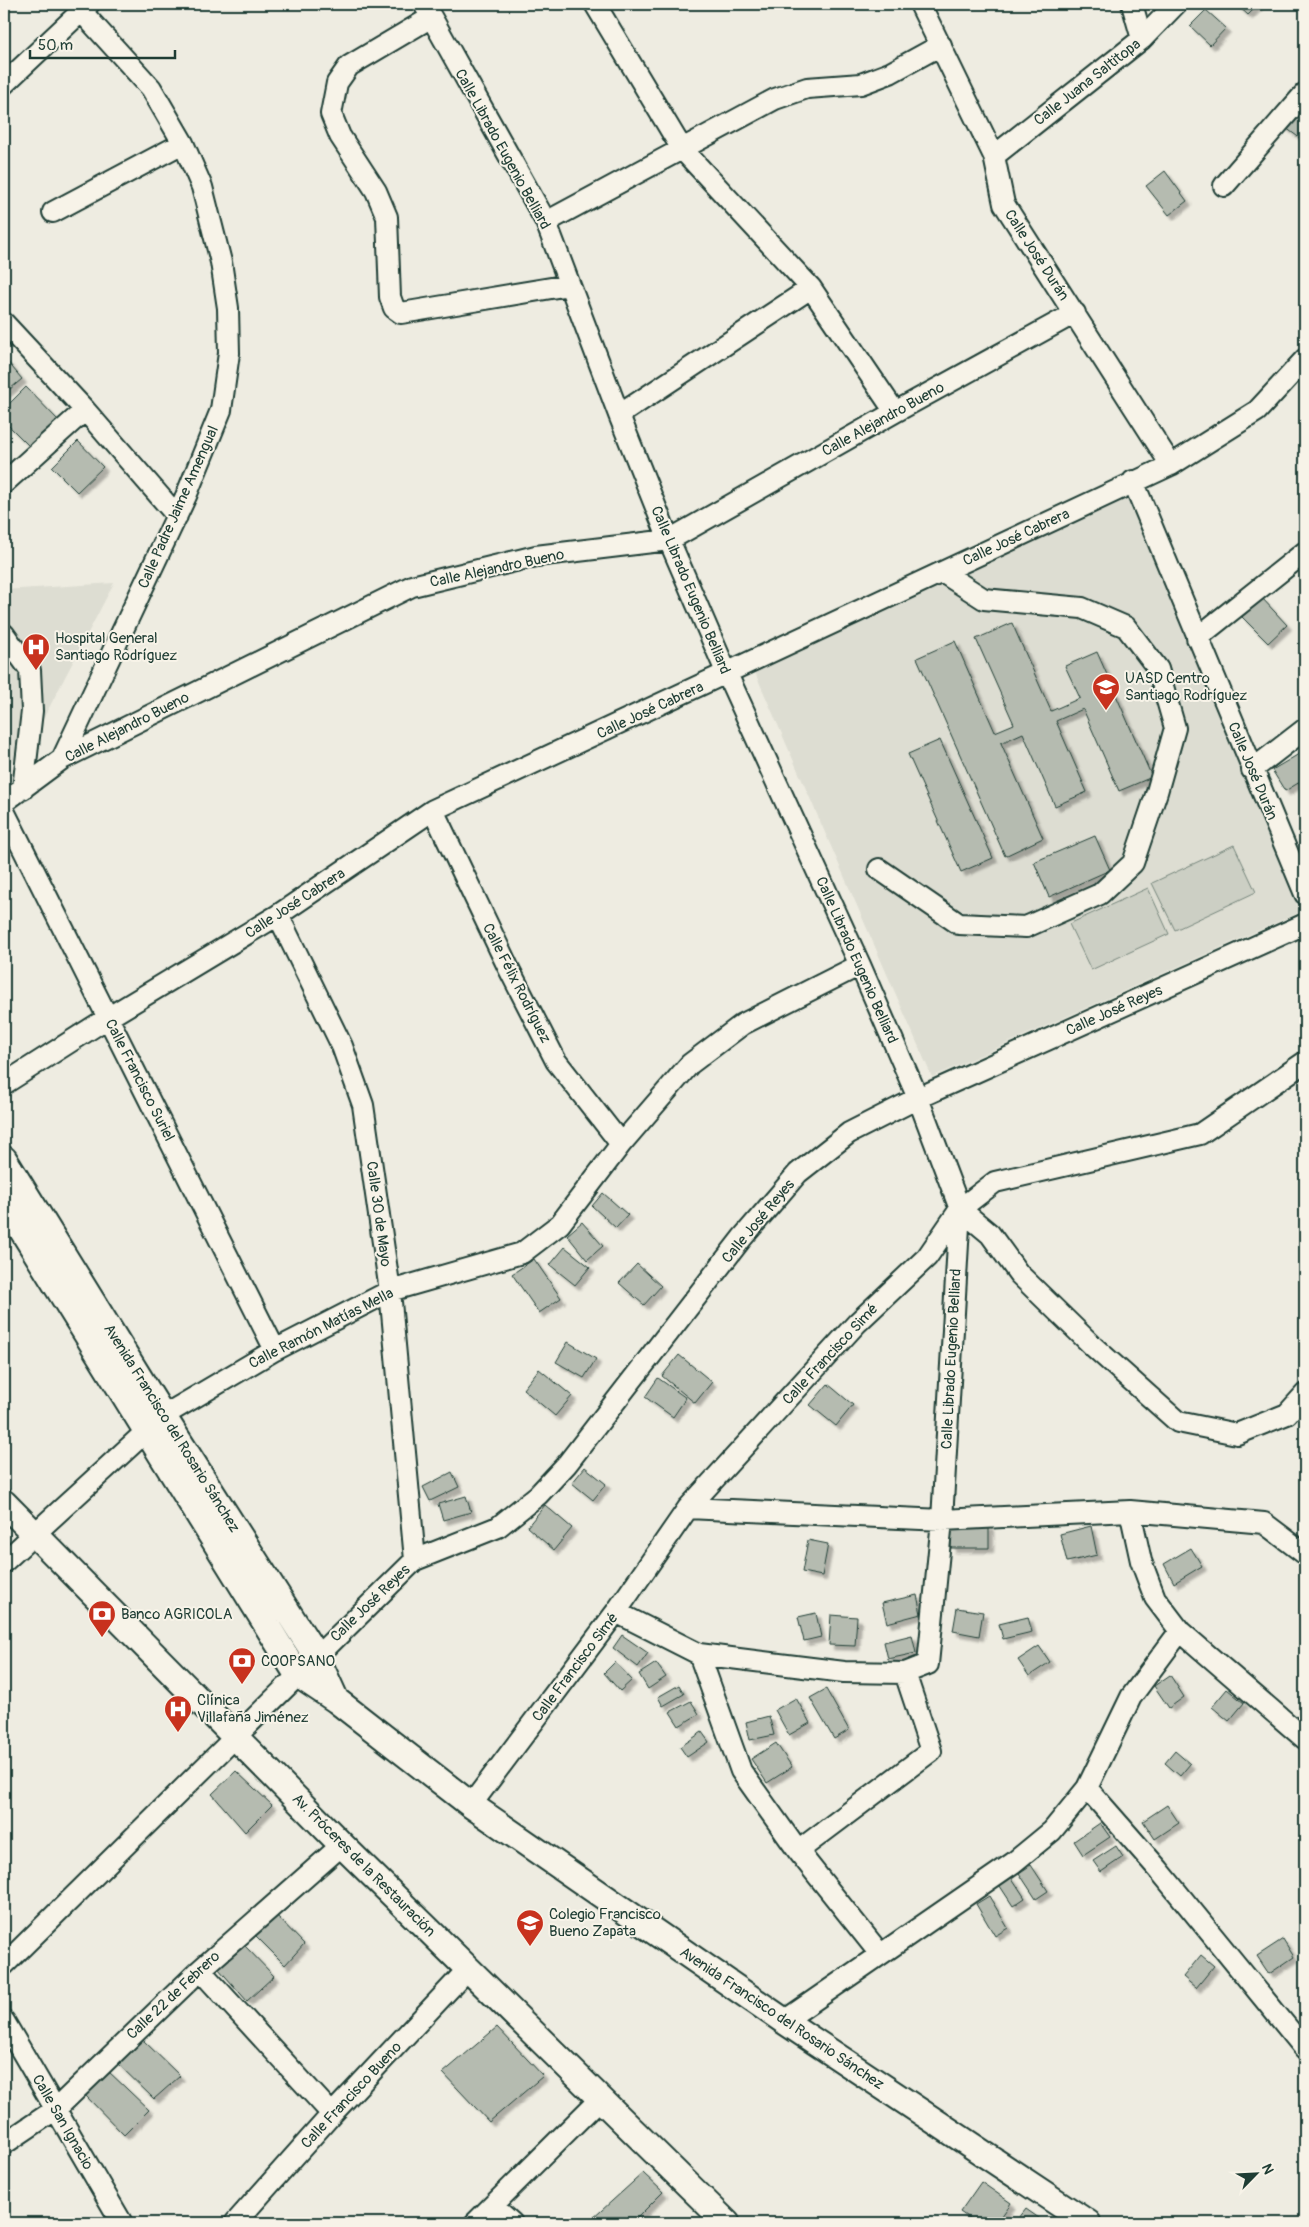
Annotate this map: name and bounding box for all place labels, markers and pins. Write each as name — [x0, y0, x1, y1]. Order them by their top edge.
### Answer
place label: Hospital General Santiago Rodríguez — [55, 629, 177, 665]
hospital icon: Hospital General Santiago Rodríguez — [21, 632, 51, 671]
place label: UASD Centro Santiago Rodríguez — [1125, 669, 1247, 705]
school or university icon: UASD Centro Santiago Rodríguez — [1091, 672, 1121, 711]
bank icon: Banco AGRICOLA — [87, 1599, 117, 1638]
place label: Banco AGRICOLA — [121, 1605, 233, 1624]
bank icon: COOPSANO — [227, 1646, 257, 1685]
place label: COOPSANO — [261, 1652, 335, 1671]
place label: Clínica Villafaña Jiménez — [197, 1691, 309, 1727]
hospital icon: Clínica Villafaña Jiménez — [163, 1694, 193, 1733]
place label: Colegio Francisco Bueno Zapata — [549, 1905, 661, 1941]
school or university icon: Colegio Francisco Bueno Zapata — [515, 1908, 545, 1947]

